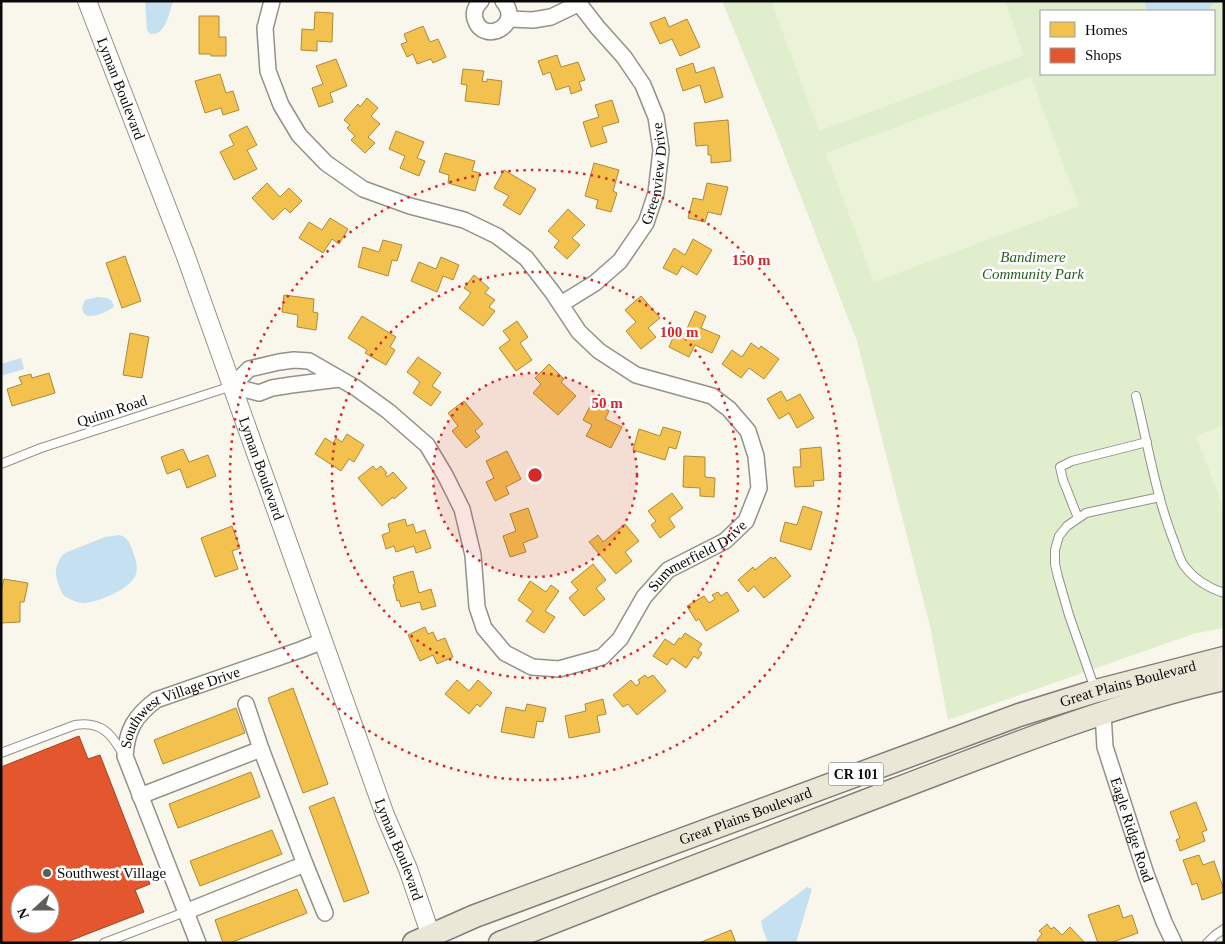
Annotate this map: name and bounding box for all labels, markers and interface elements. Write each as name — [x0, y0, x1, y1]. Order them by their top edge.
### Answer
legend — [1040, 10, 1215, 75]
text: Homes — [1085, 22, 1128, 38]
street label: Lyman Boulevard — [94, 35, 148, 142]
text: Shops — [1085, 47, 1122, 63]
street label: Greenview Drive — [638, 121, 669, 227]
park label: Bandimere Community Park — [982, 249, 1084, 282]
text: 150 m — [732, 252, 771, 268]
text: 100 m — [660, 324, 699, 340]
street label: Quinn Road — [75, 392, 150, 430]
text: 50 m — [591, 395, 623, 411]
street label: Lyman Boulevard — [236, 415, 287, 522]
centre of rings — [526, 466, 544, 484]
street label: Summerfield Drive — [645, 517, 750, 595]
street label: Great Plains Boulevard — [1058, 657, 1198, 710]
street label: Southwest Village Drive — [118, 663, 242, 750]
road number: CR 101 — [828, 762, 884, 786]
street label: Eagle Ridge Road — [1107, 775, 1157, 885]
street label: Great Plains Boulevard — [677, 784, 814, 848]
street label: Lyman Boulevard — [372, 796, 426, 903]
place label: Southwest Village — [57, 865, 167, 881]
marker: Southwest Village — [41, 867, 53, 879]
north arrow — [10, 884, 60, 934]
text: N — [15, 906, 32, 921]

